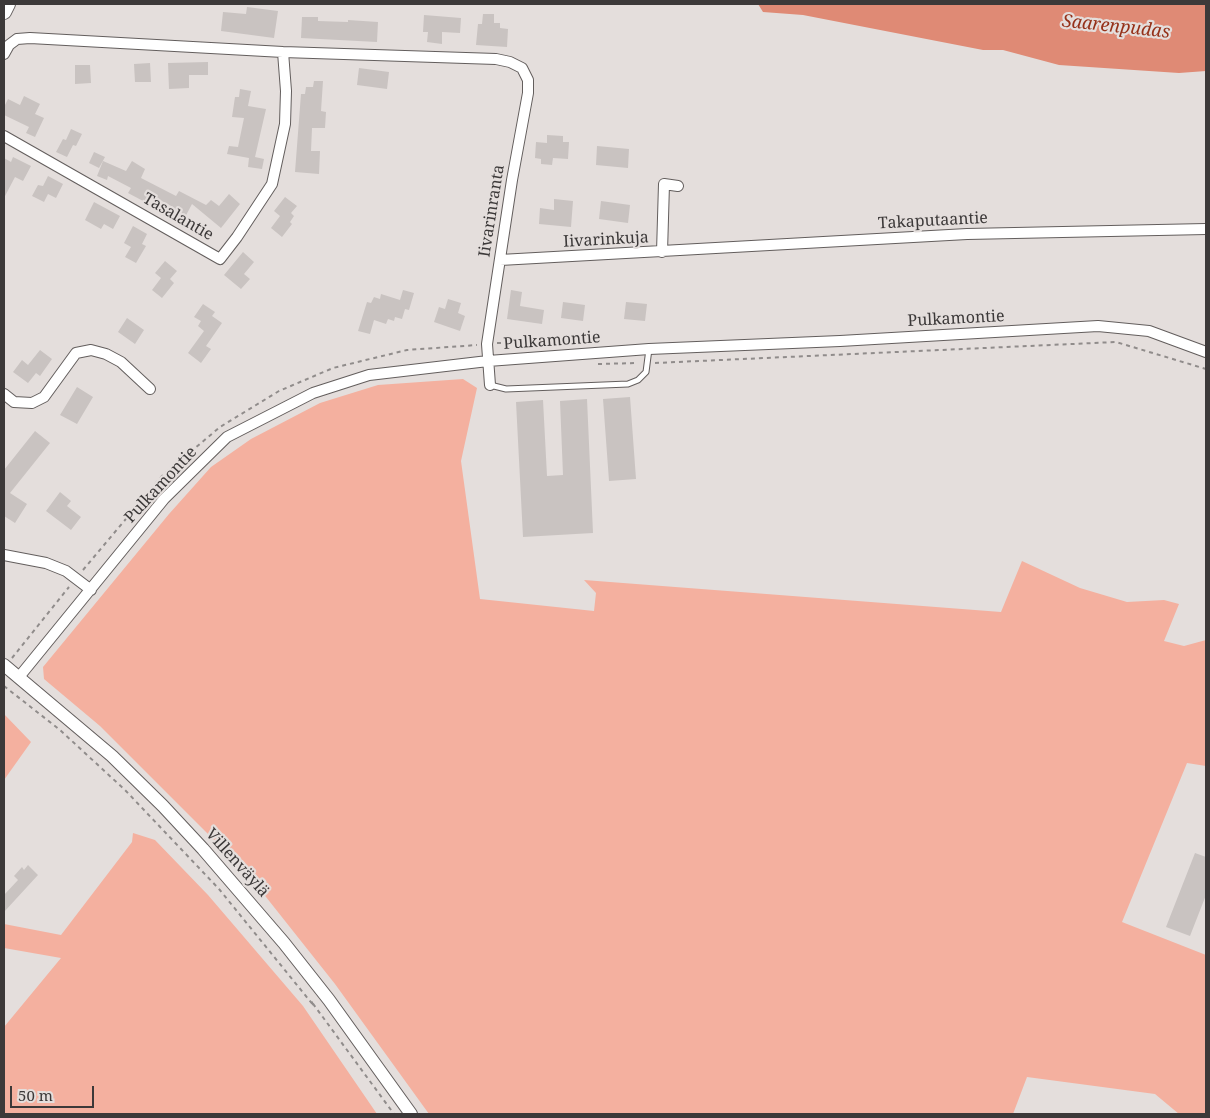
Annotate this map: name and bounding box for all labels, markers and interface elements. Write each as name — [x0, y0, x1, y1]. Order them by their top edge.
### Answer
water label: Saarenpudas — [1061, 11, 1171, 43]
street label: Iivarinranta — [475, 163, 509, 259]
street label: Tasalantie — [139, 189, 217, 245]
street label: Takaputaantie — [878, 209, 988, 233]
street label: Iivarinkuja — [563, 228, 649, 252]
street label: Pulkamontie — [907, 307, 1005, 331]
street label: Pulkamontie — [503, 328, 601, 354]
street label: Pulkamontie — [121, 443, 201, 527]
street label: Villenväylä — [201, 825, 273, 901]
scale bar — [12, 1076, 96, 1108]
text: 50 m — [18, 1085, 53, 1105]

